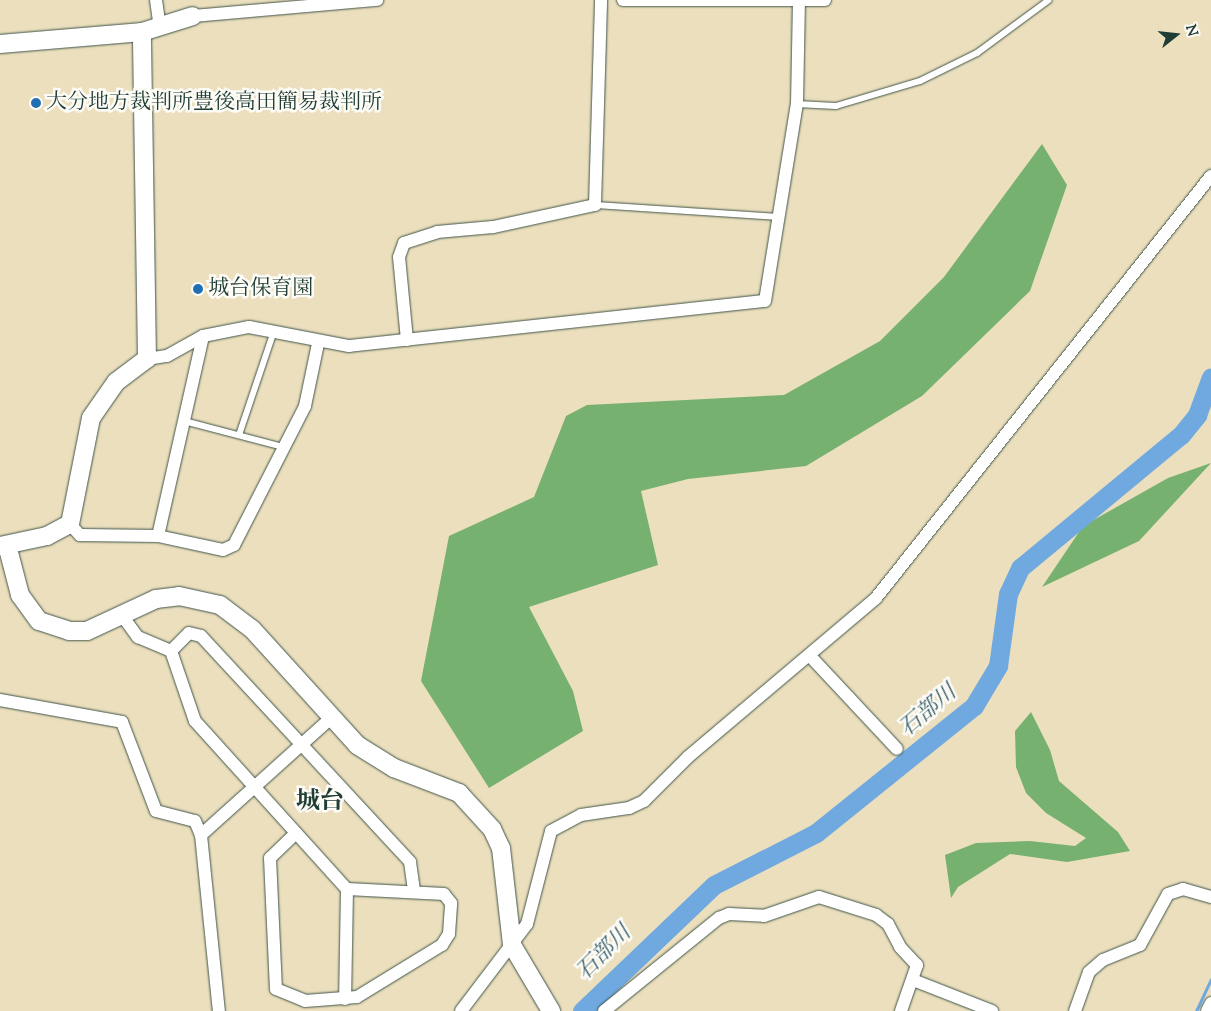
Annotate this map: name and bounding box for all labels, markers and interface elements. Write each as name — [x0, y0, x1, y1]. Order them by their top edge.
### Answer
north arrow — [1151, 10, 1201, 60]
text: N — [1179, 23, 1202, 39]
place label: 大分地方裁判所豊後高田簡易裁判所 — [46, 90, 382, 116]
marker: 大分地方裁判所豊後高田簡易裁判所 — [30, 97, 42, 109]
place label: 城台保育園 — [208, 276, 313, 302]
marker: 城台保育園 — [192, 283, 204, 295]
water label: 石部川 — [895, 681, 963, 743]
district label: 城台 — [296, 789, 344, 817]
water label: 石部川 — [572, 921, 638, 987]

